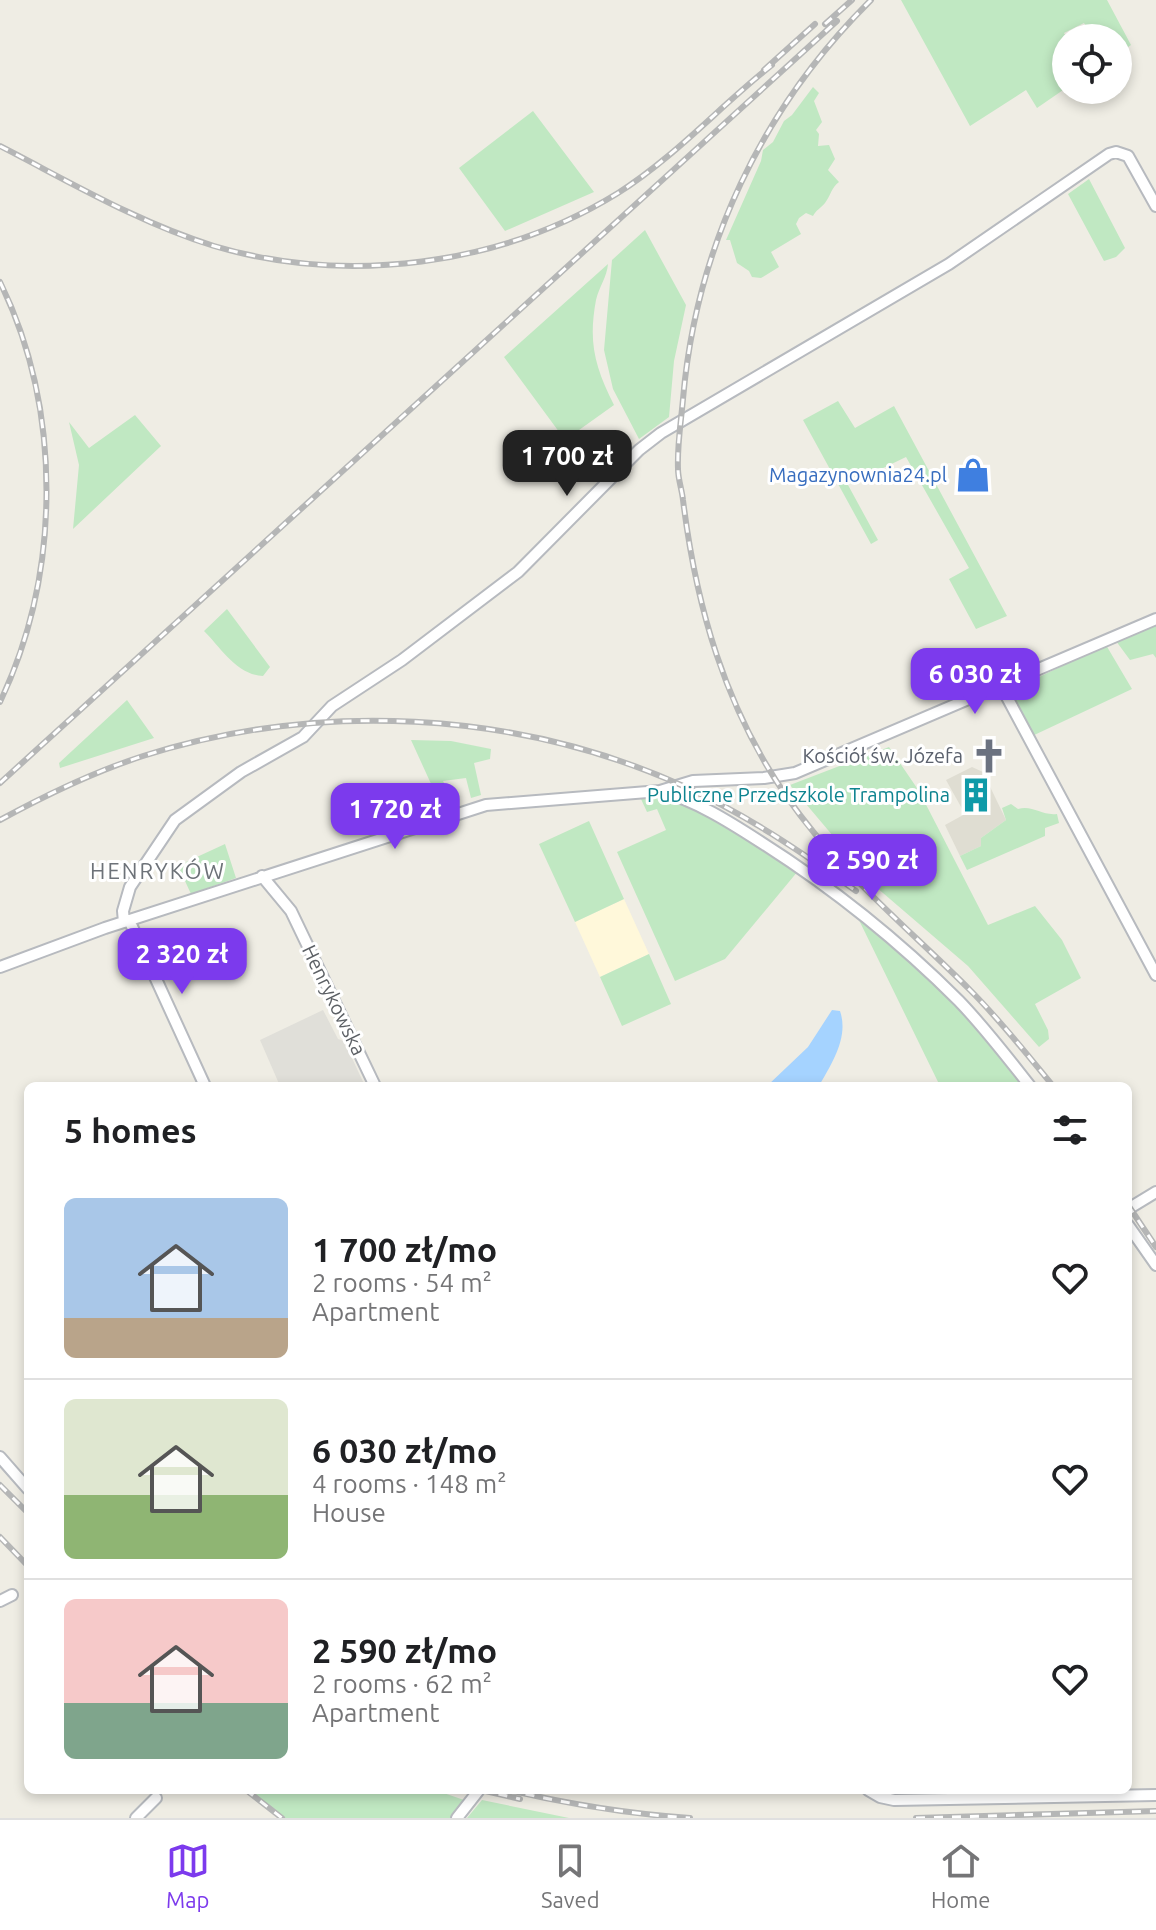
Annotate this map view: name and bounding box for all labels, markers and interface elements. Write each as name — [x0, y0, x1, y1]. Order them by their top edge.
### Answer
map controls — [1052, 24, 1132, 104]
button: locate — [1052, 24, 1132, 104]
pin: 1 700 zł — [484, 430, 650, 498]
text: 1 700 zł — [521, 441, 613, 470]
shop icon: Magazynownia24.pl — [954, 456, 992, 494]
place label: Magazynownia24.pl — [769, 463, 947, 486]
pin: 6 030 zł — [892, 648, 1058, 716]
text: 6 030 zł — [929, 659, 1021, 688]
church icon: Kościół św. Józefa — [970, 737, 1008, 775]
place label: Kościół św. Józefa — [802, 744, 963, 767]
building icon: Publiczne Przedszkole Trampolina — [957, 776, 995, 814]
pin: 1 720 zł — [312, 783, 478, 851]
place label: Publiczne Przedszkole Trampolina — [647, 783, 950, 806]
text: 1 720 zł — [349, 794, 441, 823]
pin: 2 590 zł — [789, 834, 955, 902]
text: 2 590 zł — [826, 845, 918, 874]
district label: HENRYKÓW — [90, 857, 226, 883]
pin: 2 320 zł — [99, 928, 265, 996]
text: 2 320 zł — [136, 939, 228, 968]
street label: Henrykowska — [298, 941, 371, 1059]
icon: filters — [1048, 1108, 1092, 1152]
text: 5 homes — [64, 1111, 197, 1149]
icon: home — [128, 1230, 224, 1326]
text: 1 700 zł/mo — [312, 1230, 497, 1268]
icon: heart — [1048, 1256, 1092, 1300]
text: 2 rooms · 54 m² — [312, 1268, 492, 1297]
text: Apartment — [312, 1297, 439, 1326]
icon: home — [128, 1431, 224, 1527]
text: 6 030 zł/mo — [312, 1431, 497, 1469]
icon: heart — [1048, 1457, 1092, 1501]
text: 4 rooms · 148 m² — [312, 1469, 507, 1498]
text: House — [312, 1498, 386, 1527]
icon: home — [128, 1631, 224, 1727]
text: 2 590 zł/mo — [312, 1631, 497, 1669]
icon: heart — [1048, 1657, 1092, 1701]
text: 2 rooms · 62 m² — [312, 1669, 492, 1698]
text: Apartment — [312, 1698, 439, 1727]
tab: Map — [166, 1839, 210, 1912]
tab: Saved — [541, 1839, 600, 1912]
tab: Home — [931, 1839, 990, 1912]

